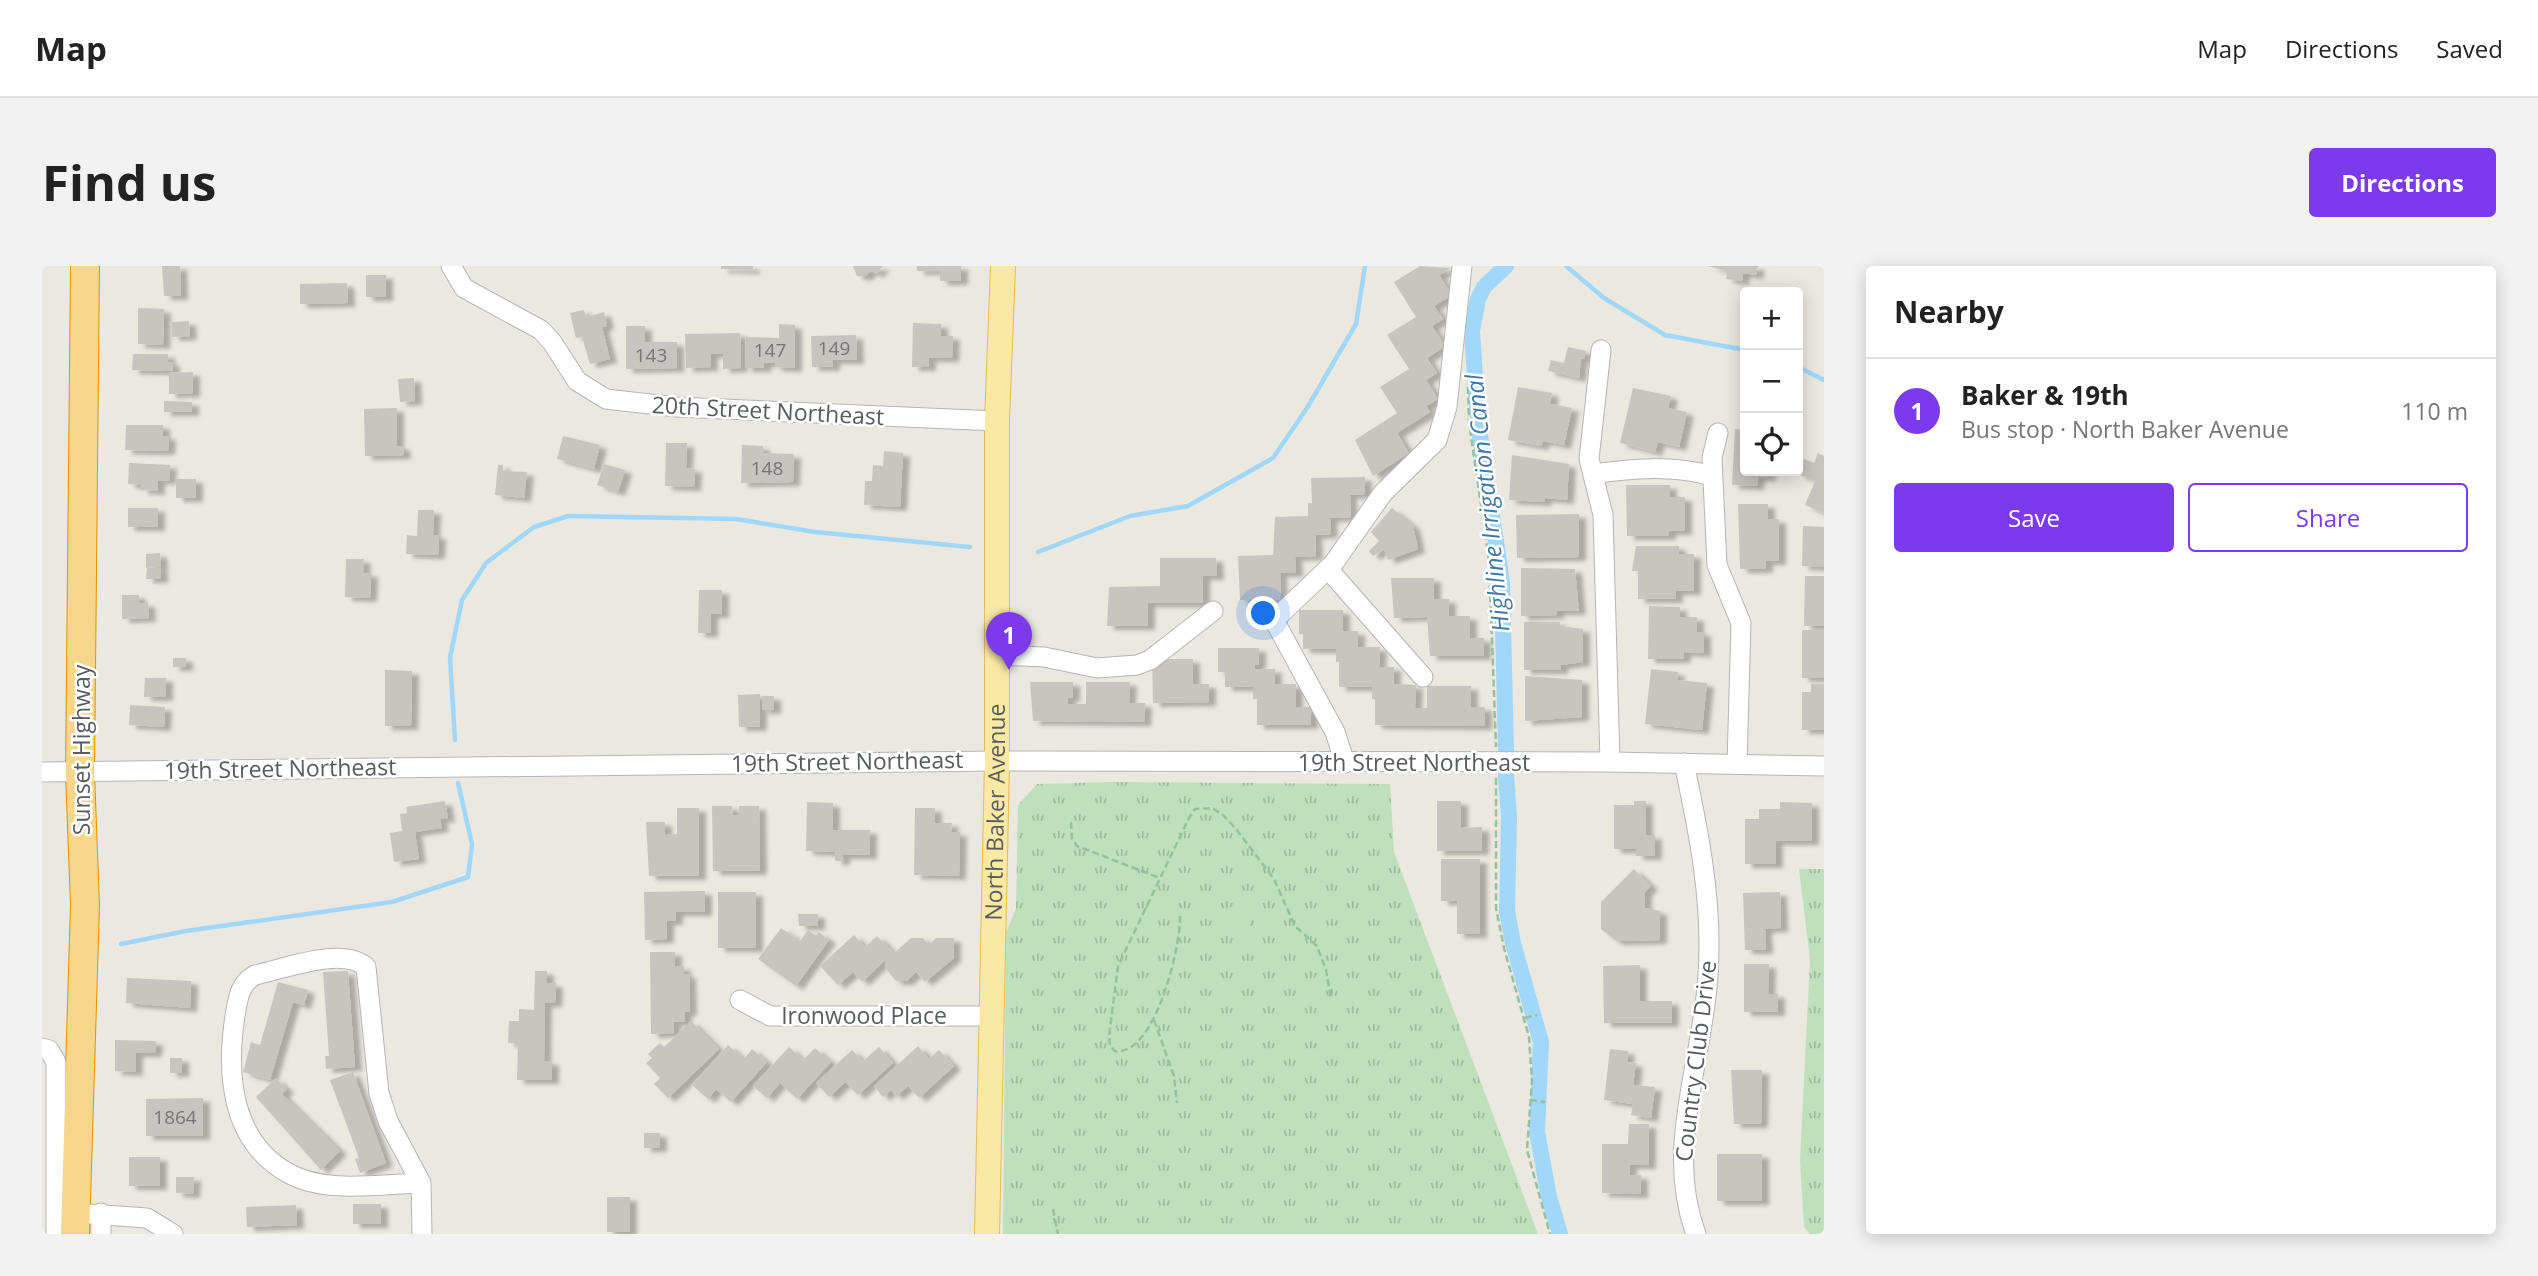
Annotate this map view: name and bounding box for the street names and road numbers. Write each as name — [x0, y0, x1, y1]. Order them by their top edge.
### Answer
street label: 20th Street Northeast — [651, 388, 885, 432]
street label: Sunset Highway — [65, 664, 97, 835]
street label: North Baker Avenue — [977, 704, 1012, 921]
street label: 19th Street Northeast — [730, 743, 964, 779]
street label: 19th Street Northeast — [1298, 746, 1530, 778]
street label: 19th Street Northeast — [163, 750, 397, 786]
street label: Country Club Drive — [1667, 958, 1723, 1163]
street label: Ironwood Place — [781, 999, 947, 1031]

